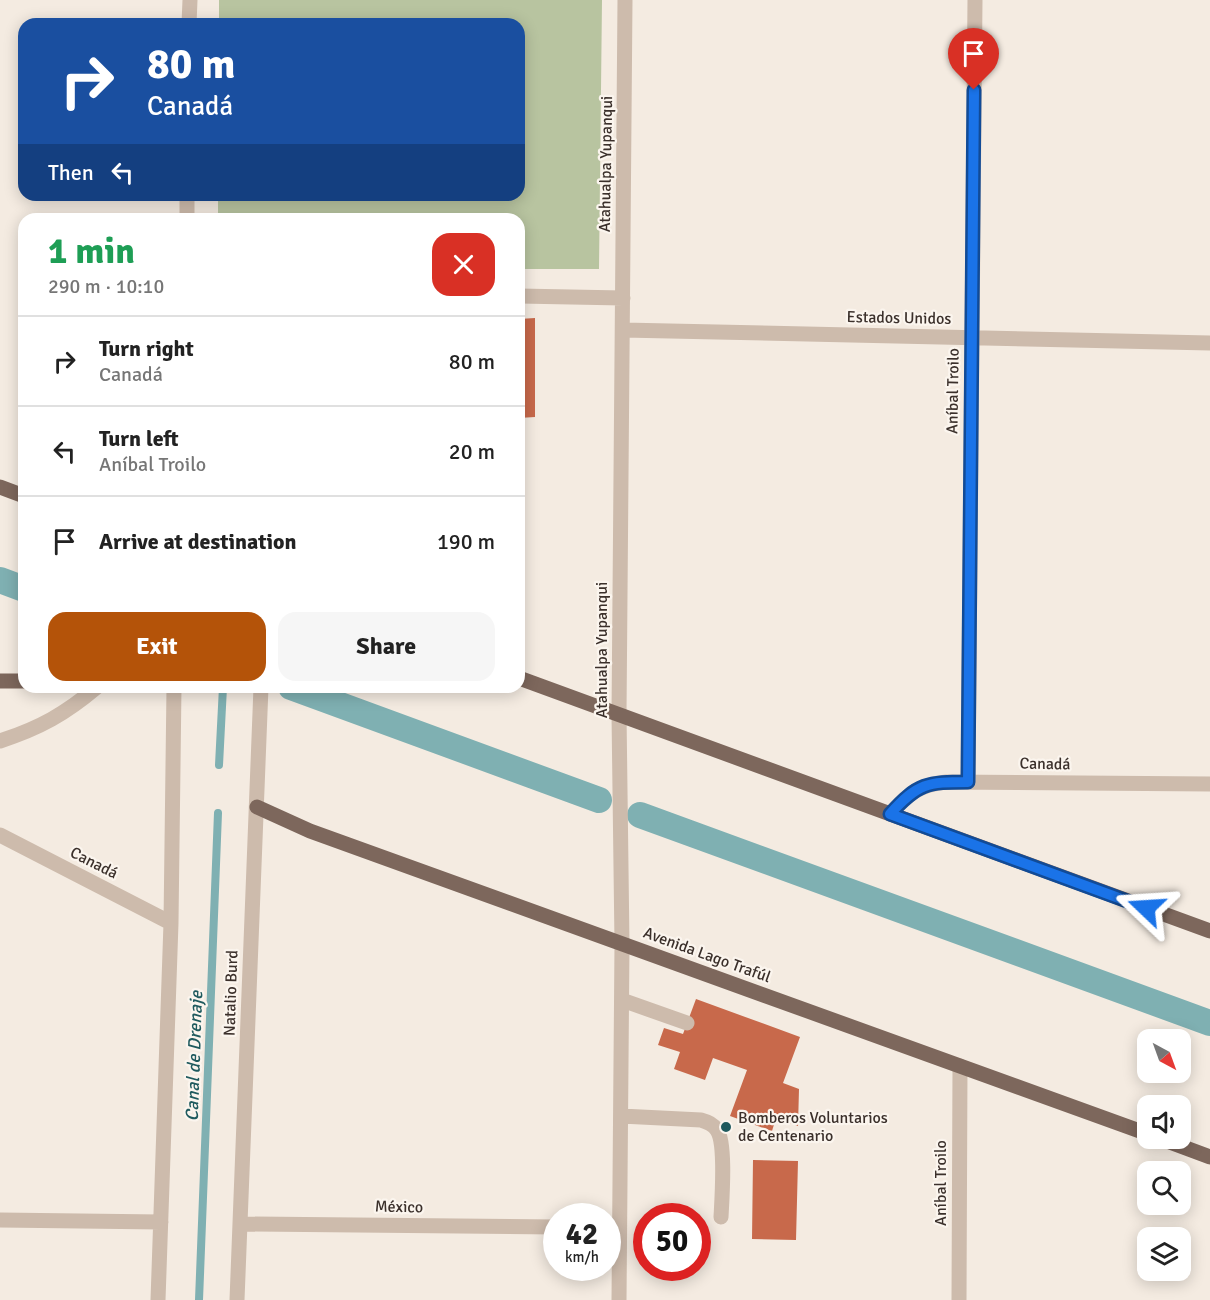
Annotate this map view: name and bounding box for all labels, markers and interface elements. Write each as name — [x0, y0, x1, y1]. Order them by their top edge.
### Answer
pin — [948, 28, 999, 90]
icon: arrive — [957, 37, 990, 70]
text: 80 m — [147, 39, 236, 90]
icon: right — [48, 42, 126, 120]
text: Canadá — [147, 90, 233, 123]
street label: Atahualpa Yupanqui — [595, 96, 617, 232]
icon: left — [106, 156, 139, 189]
text: Then — [48, 159, 94, 186]
text: 1 min — [48, 229, 135, 274]
button: close — [432, 233, 495, 296]
text: 290 m · 10:10 — [48, 274, 164, 299]
street label: Estados Unidos — [847, 307, 951, 329]
text: Turn right — [99, 335, 194, 362]
icon: right — [48, 345, 81, 378]
text: 80 m — [449, 348, 495, 375]
street label: Aníbal Troilo — [942, 348, 964, 434]
text: Canadá — [99, 362, 163, 387]
text: Turn left — [99, 425, 179, 452]
icon: left — [48, 435, 81, 468]
text: 20 m — [449, 438, 495, 465]
text: Aníbal Troilo — [99, 452, 206, 477]
icon: arrive — [48, 525, 81, 558]
text: Arrive at destination — [99, 528, 296, 555]
text: 190 m — [437, 528, 495, 555]
street label: Atahualpa Yupanqui — [592, 582, 612, 718]
button: Exit — [48, 612, 266, 681]
button: Share — [278, 612, 495, 681]
street label: Canadá — [1019, 754, 1071, 774]
street label: Canadá — [67, 843, 121, 883]
position arrow — [1114, 876, 1178, 940]
street label: Avenida Lago Trafúl — [641, 923, 774, 987]
street label: Natalio Burd — [220, 950, 242, 1036]
water label: Canal de Drenaje — [181, 989, 207, 1122]
north arrow — [1137, 1029, 1191, 1083]
map controls — [1137, 1029, 1191, 1281]
button: sound — [1137, 1095, 1191, 1149]
place label: Bomberos Voluntarios de Centenario — [738, 1108, 888, 1146]
marker: Bomberos Voluntarios de Centenario — [719, 1120, 733, 1134]
street label: Aníbal Troilo — [931, 1140, 951, 1226]
button: search — [1137, 1161, 1191, 1215]
street label: México — [375, 1197, 423, 1217]
speed limit sign: 50 — [633, 1203, 711, 1281]
text: 42 — [566, 1216, 598, 1253]
button: layers — [1137, 1227, 1191, 1281]
text: km/h — [565, 1248, 599, 1266]

